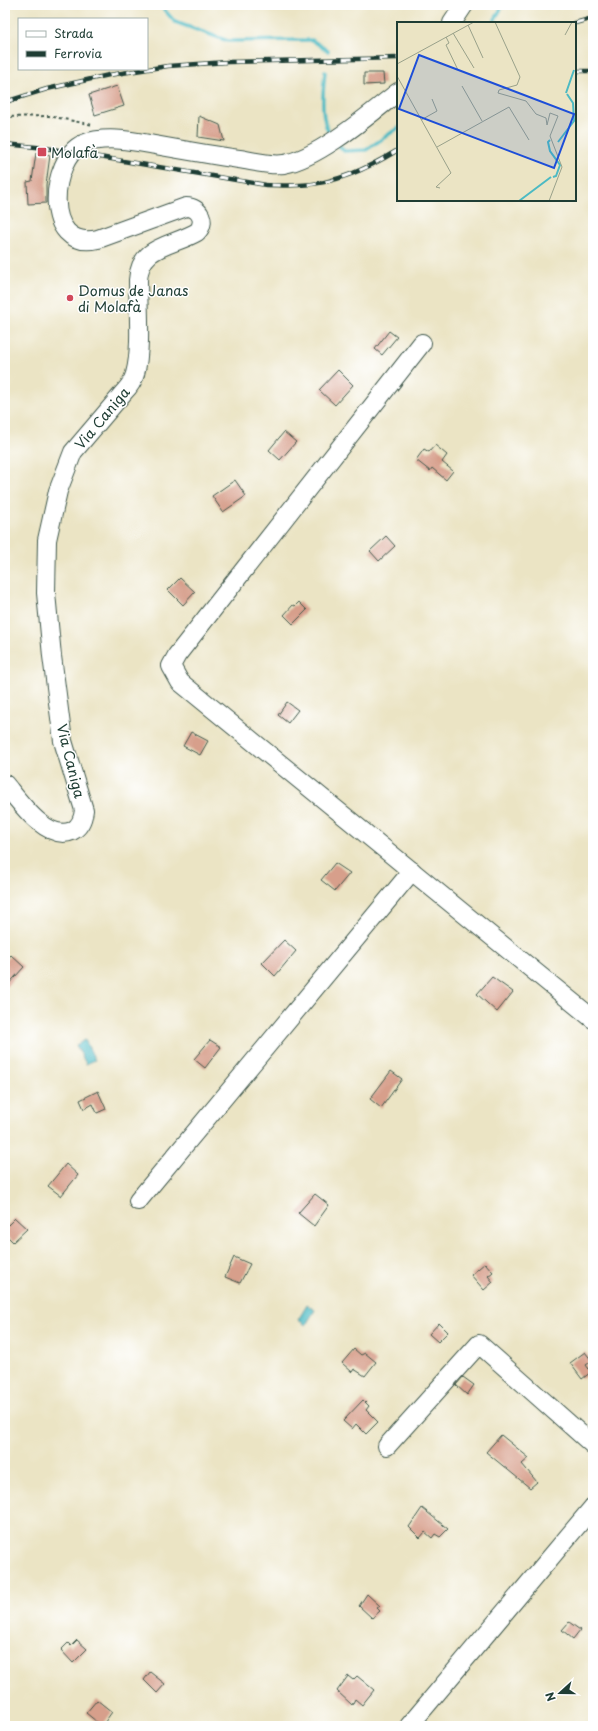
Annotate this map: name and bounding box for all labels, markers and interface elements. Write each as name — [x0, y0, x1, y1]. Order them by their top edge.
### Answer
legend — [18, 18, 148, 70]
inset map — [397, 22, 576, 201]
text: Strada — [54, 24, 94, 42]
text: Ferrovia — [54, 44, 103, 62]
place label: Molafà — [51, 142, 98, 163]
marker: Molafà — [36, 146, 48, 158]
place label: Domus de Janas di Molafà — [78, 280, 188, 317]
marker: Domus de Janas di Molafà — [65, 293, 75, 303]
street label: Via Caniga — [70, 382, 135, 454]
street label: Via Caniga — [52, 722, 90, 800]
north arrow — [540, 1673, 580, 1713]
text: N — [541, 1689, 560, 1704]

